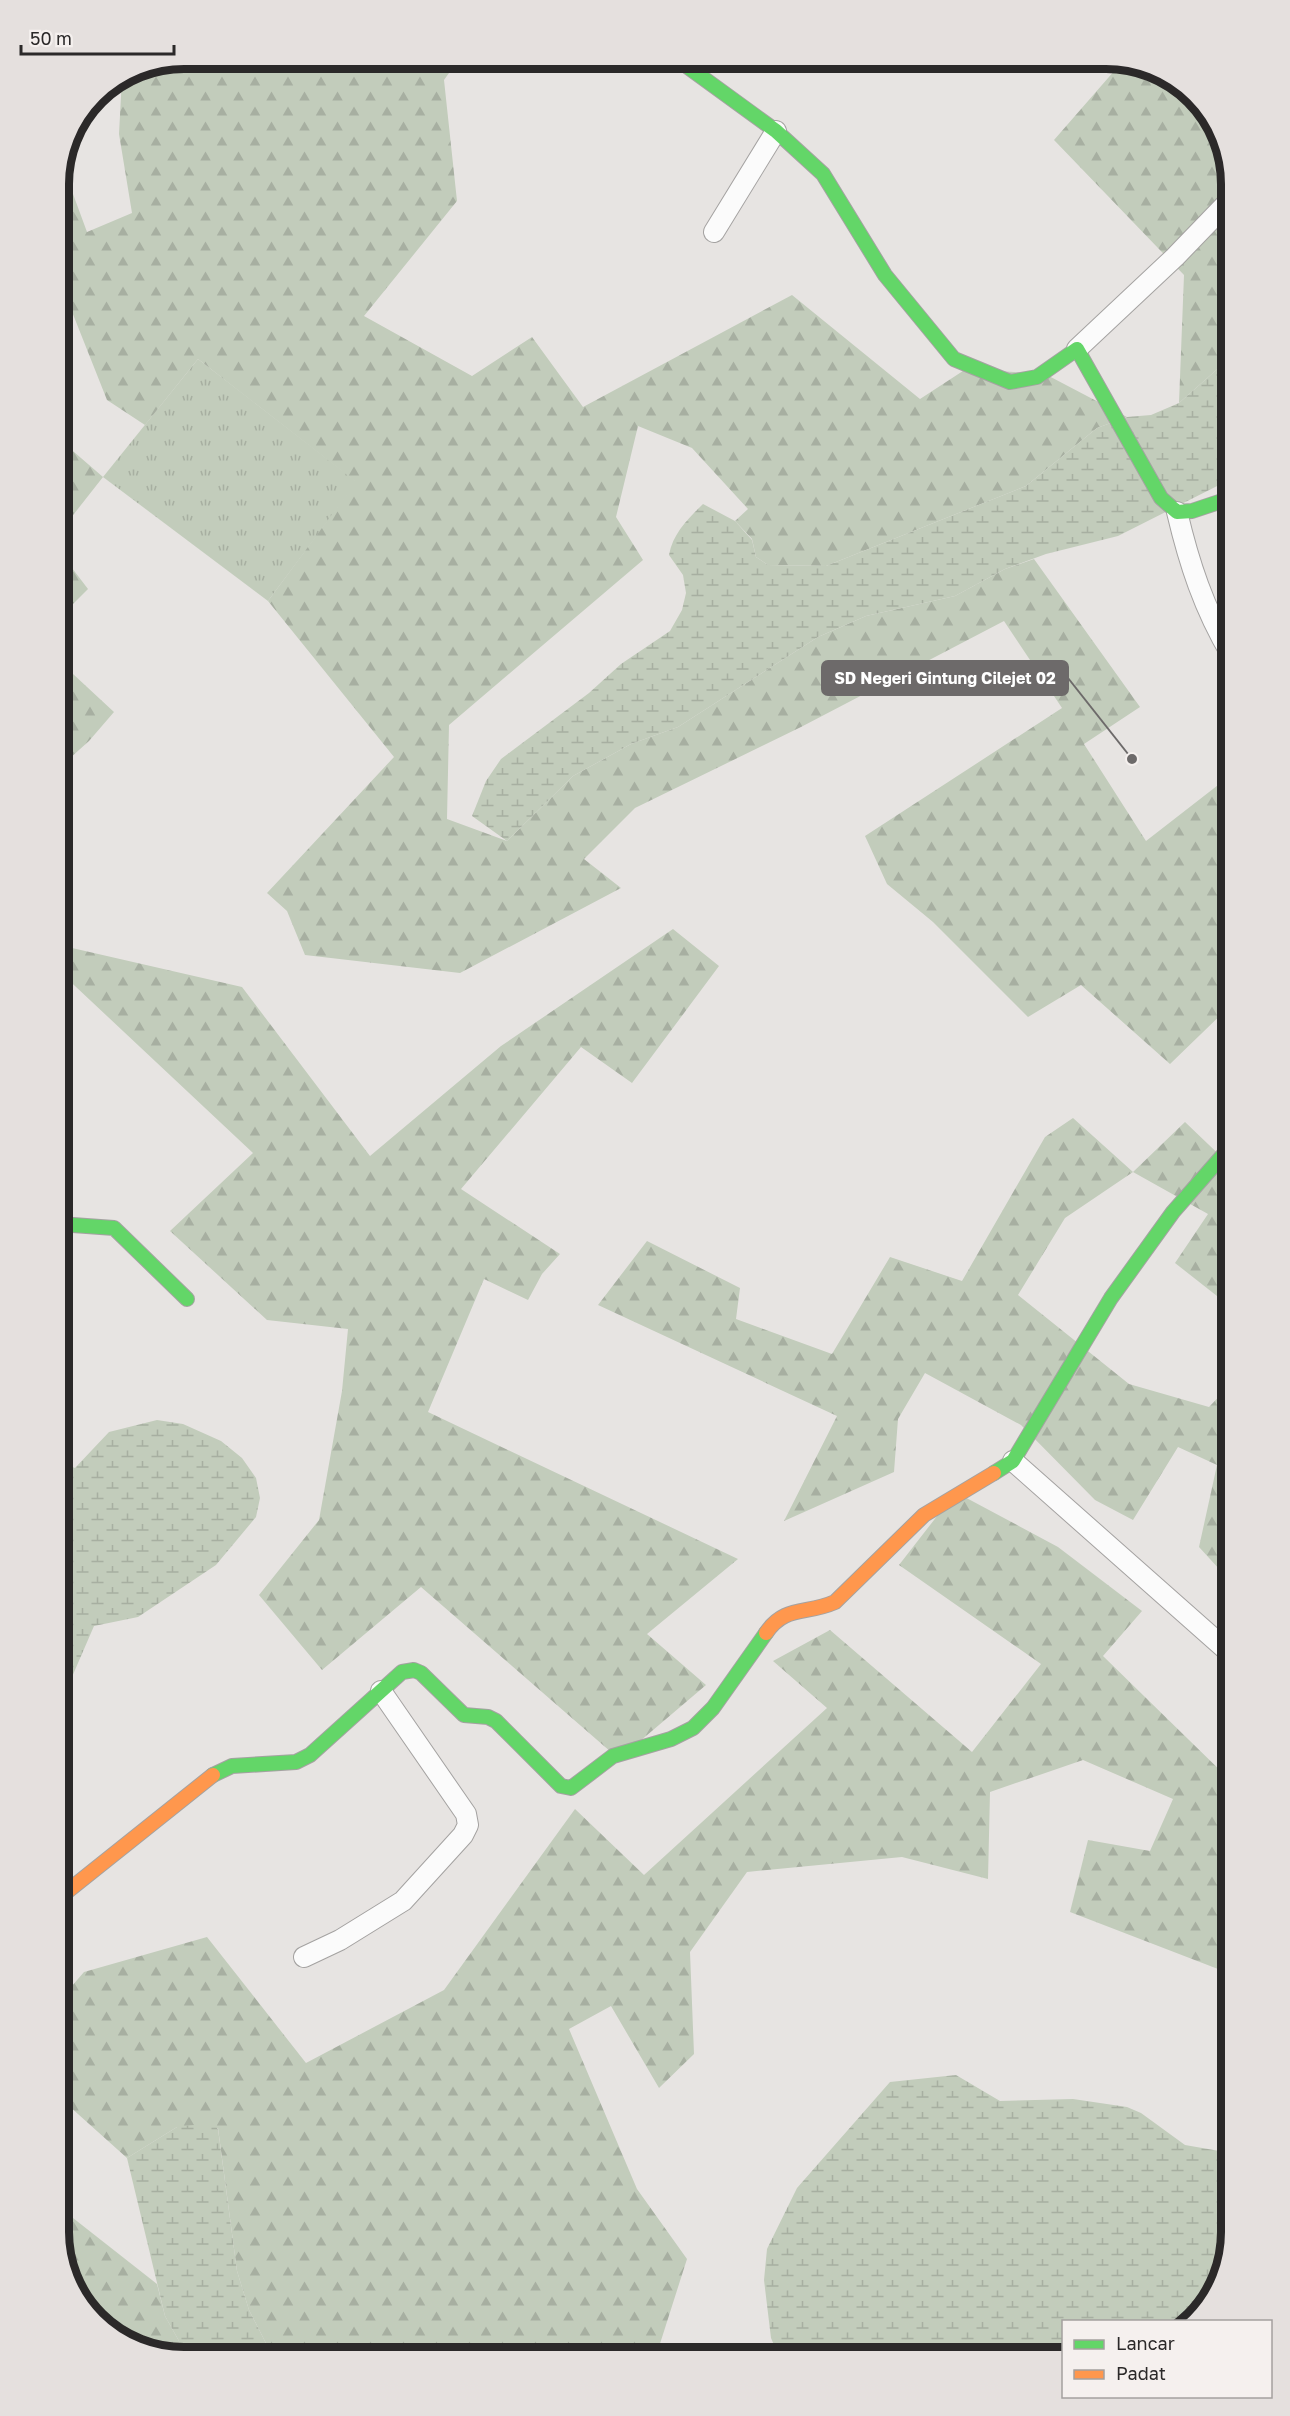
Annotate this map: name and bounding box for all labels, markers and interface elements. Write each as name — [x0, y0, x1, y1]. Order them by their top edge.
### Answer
scale bar — [21, 18, 174, 56]
text: 50 m — [30, 27, 72, 49]
callout: SD Negeri Gintung Cilejet 02 — [822, 661, 1068, 695]
text: SD Negeri Gintung Cilejet 02 — [834, 668, 1056, 688]
legend — [1062, 2320, 1272, 2398]
text: Lancar — [1116, 2332, 1175, 2354]
text: Padat — [1116, 2362, 1166, 2384]

